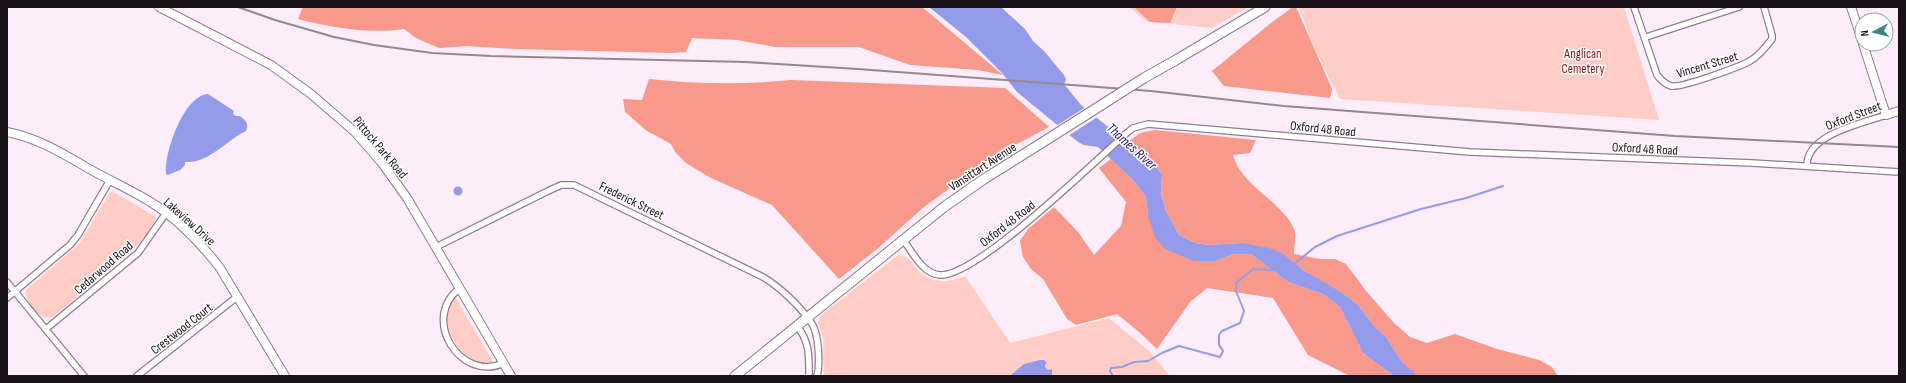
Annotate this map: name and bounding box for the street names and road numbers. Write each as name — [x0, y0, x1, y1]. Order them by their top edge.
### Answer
street label: Vincent Street — [1675, 48, 1740, 82]
street label: Oxford Street — [1823, 98, 1884, 134]
street label: Pittock Park Road — [350, 113, 411, 182]
street label: Oxford 48 Road — [1289, 118, 1357, 140]
street label: Vansittart Avenue — [946, 139, 1019, 195]
street label: Oxford 48 Road — [1612, 139, 1678, 159]
street label: Frederick Street — [597, 178, 667, 223]
street label: Lakeview Drive — [160, 194, 219, 249]
street label: Oxford 48 Road — [977, 197, 1039, 250]
street label: Cedarwood Road — [71, 238, 136, 298]
street label: Crestwood Court — [148, 300, 216, 358]

